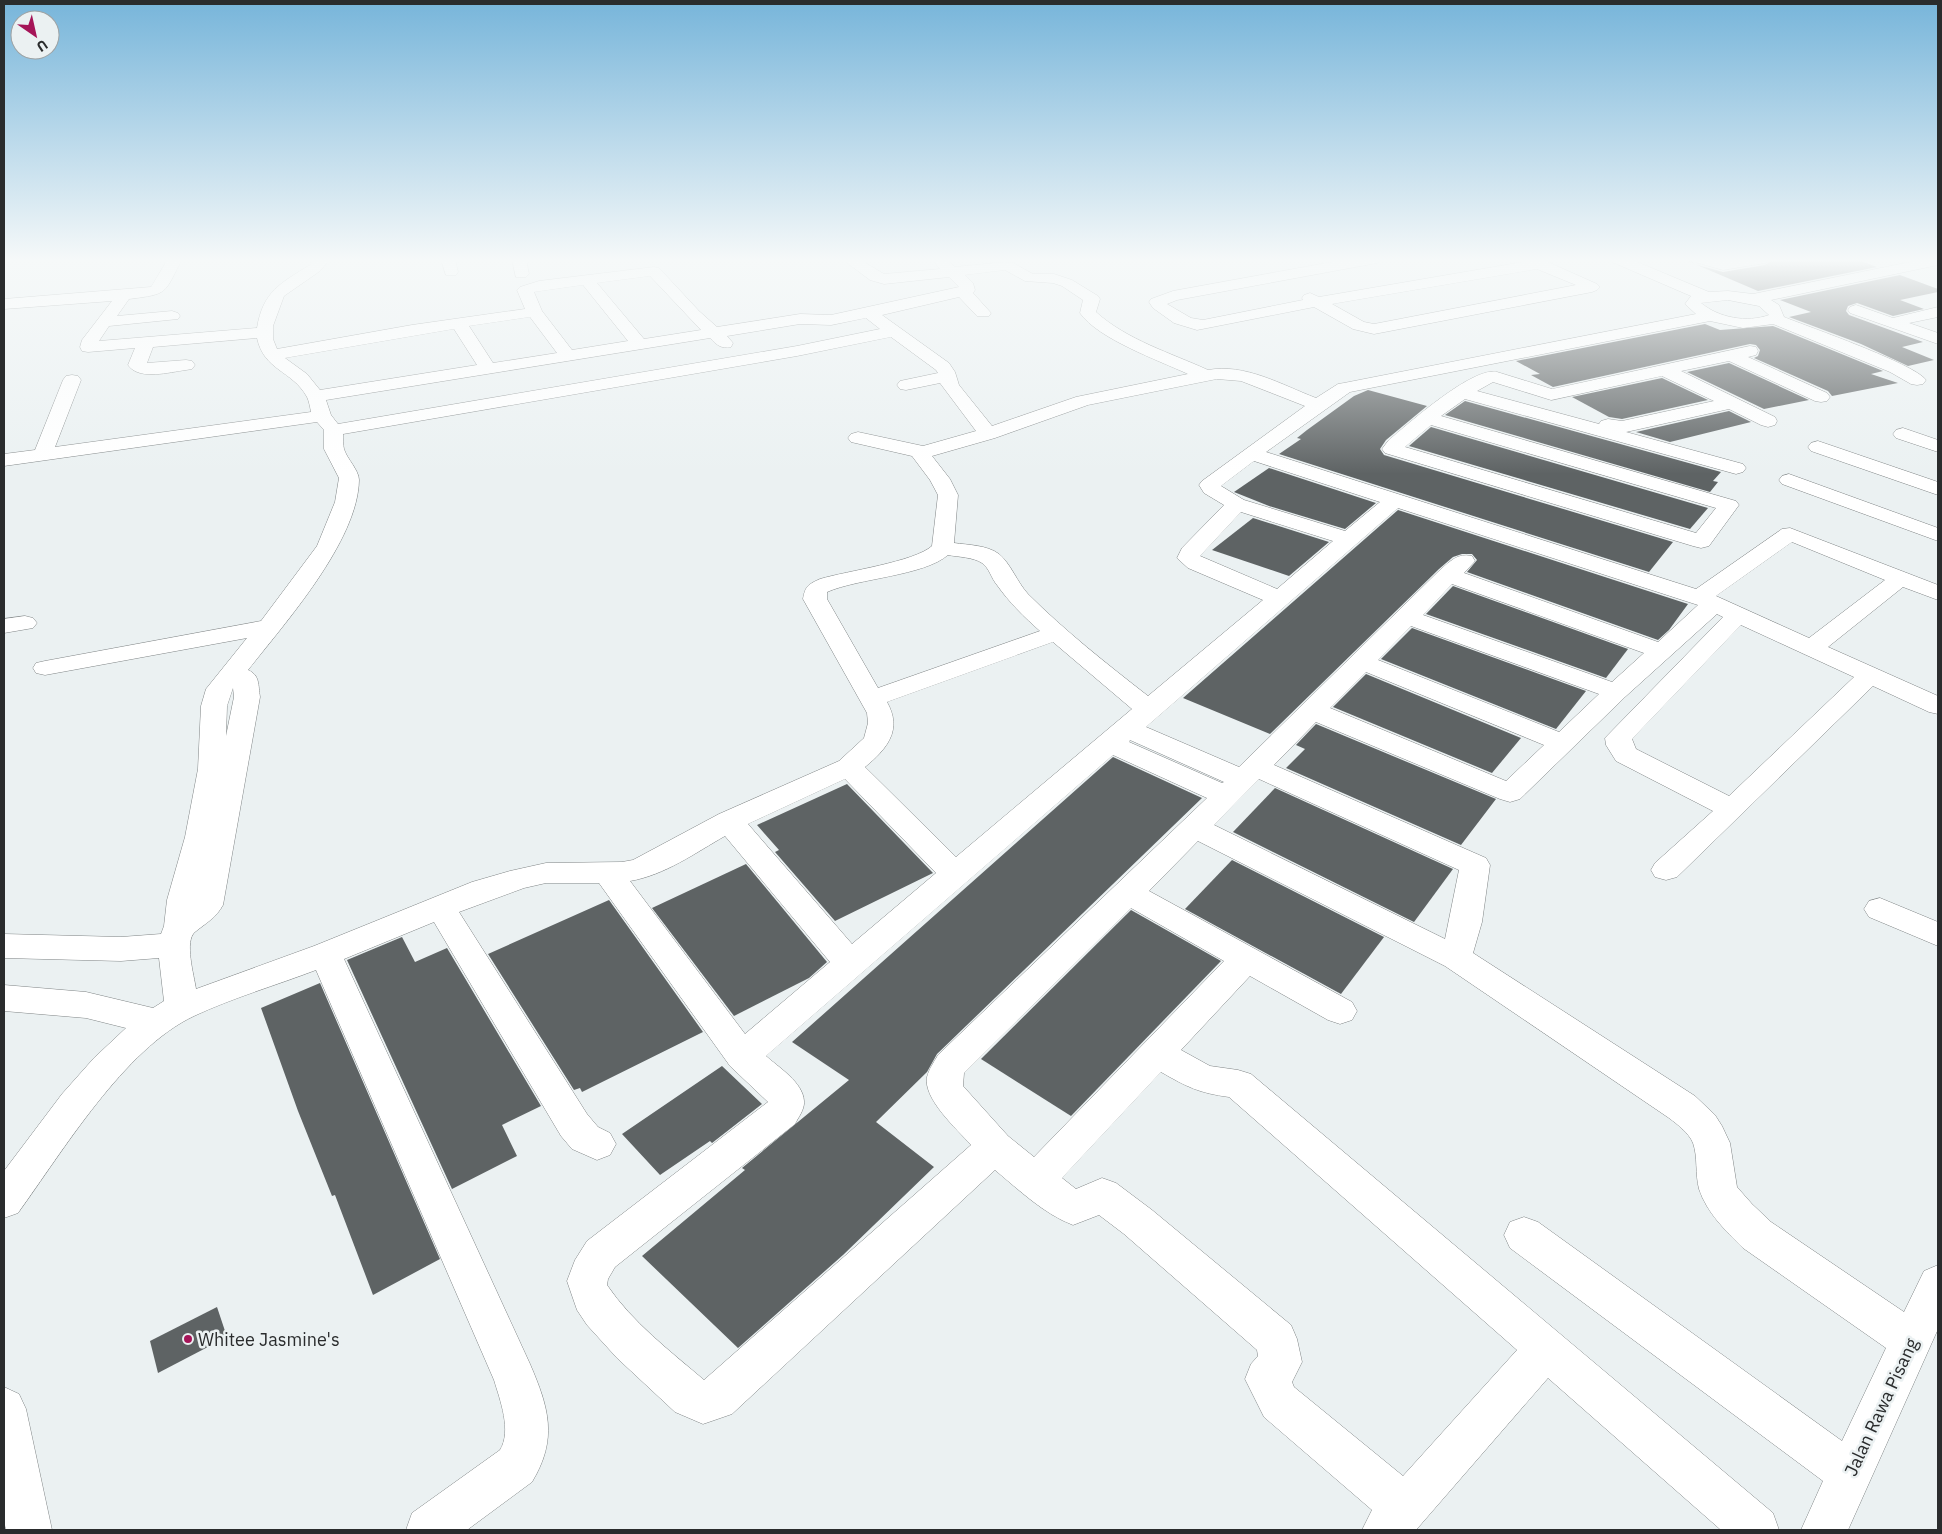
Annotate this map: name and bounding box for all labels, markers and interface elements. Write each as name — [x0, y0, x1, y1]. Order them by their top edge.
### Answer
north arrow — [10, 10, 60, 60]
text: U — [33, 36, 51, 56]
place label: Whitee Jasmine's — [198, 1328, 340, 1351]
marker: Whitee Jasmine's — [182, 1333, 194, 1345]
street label: Jalan Rawa Pisang — [1839, 1334, 1923, 1480]

